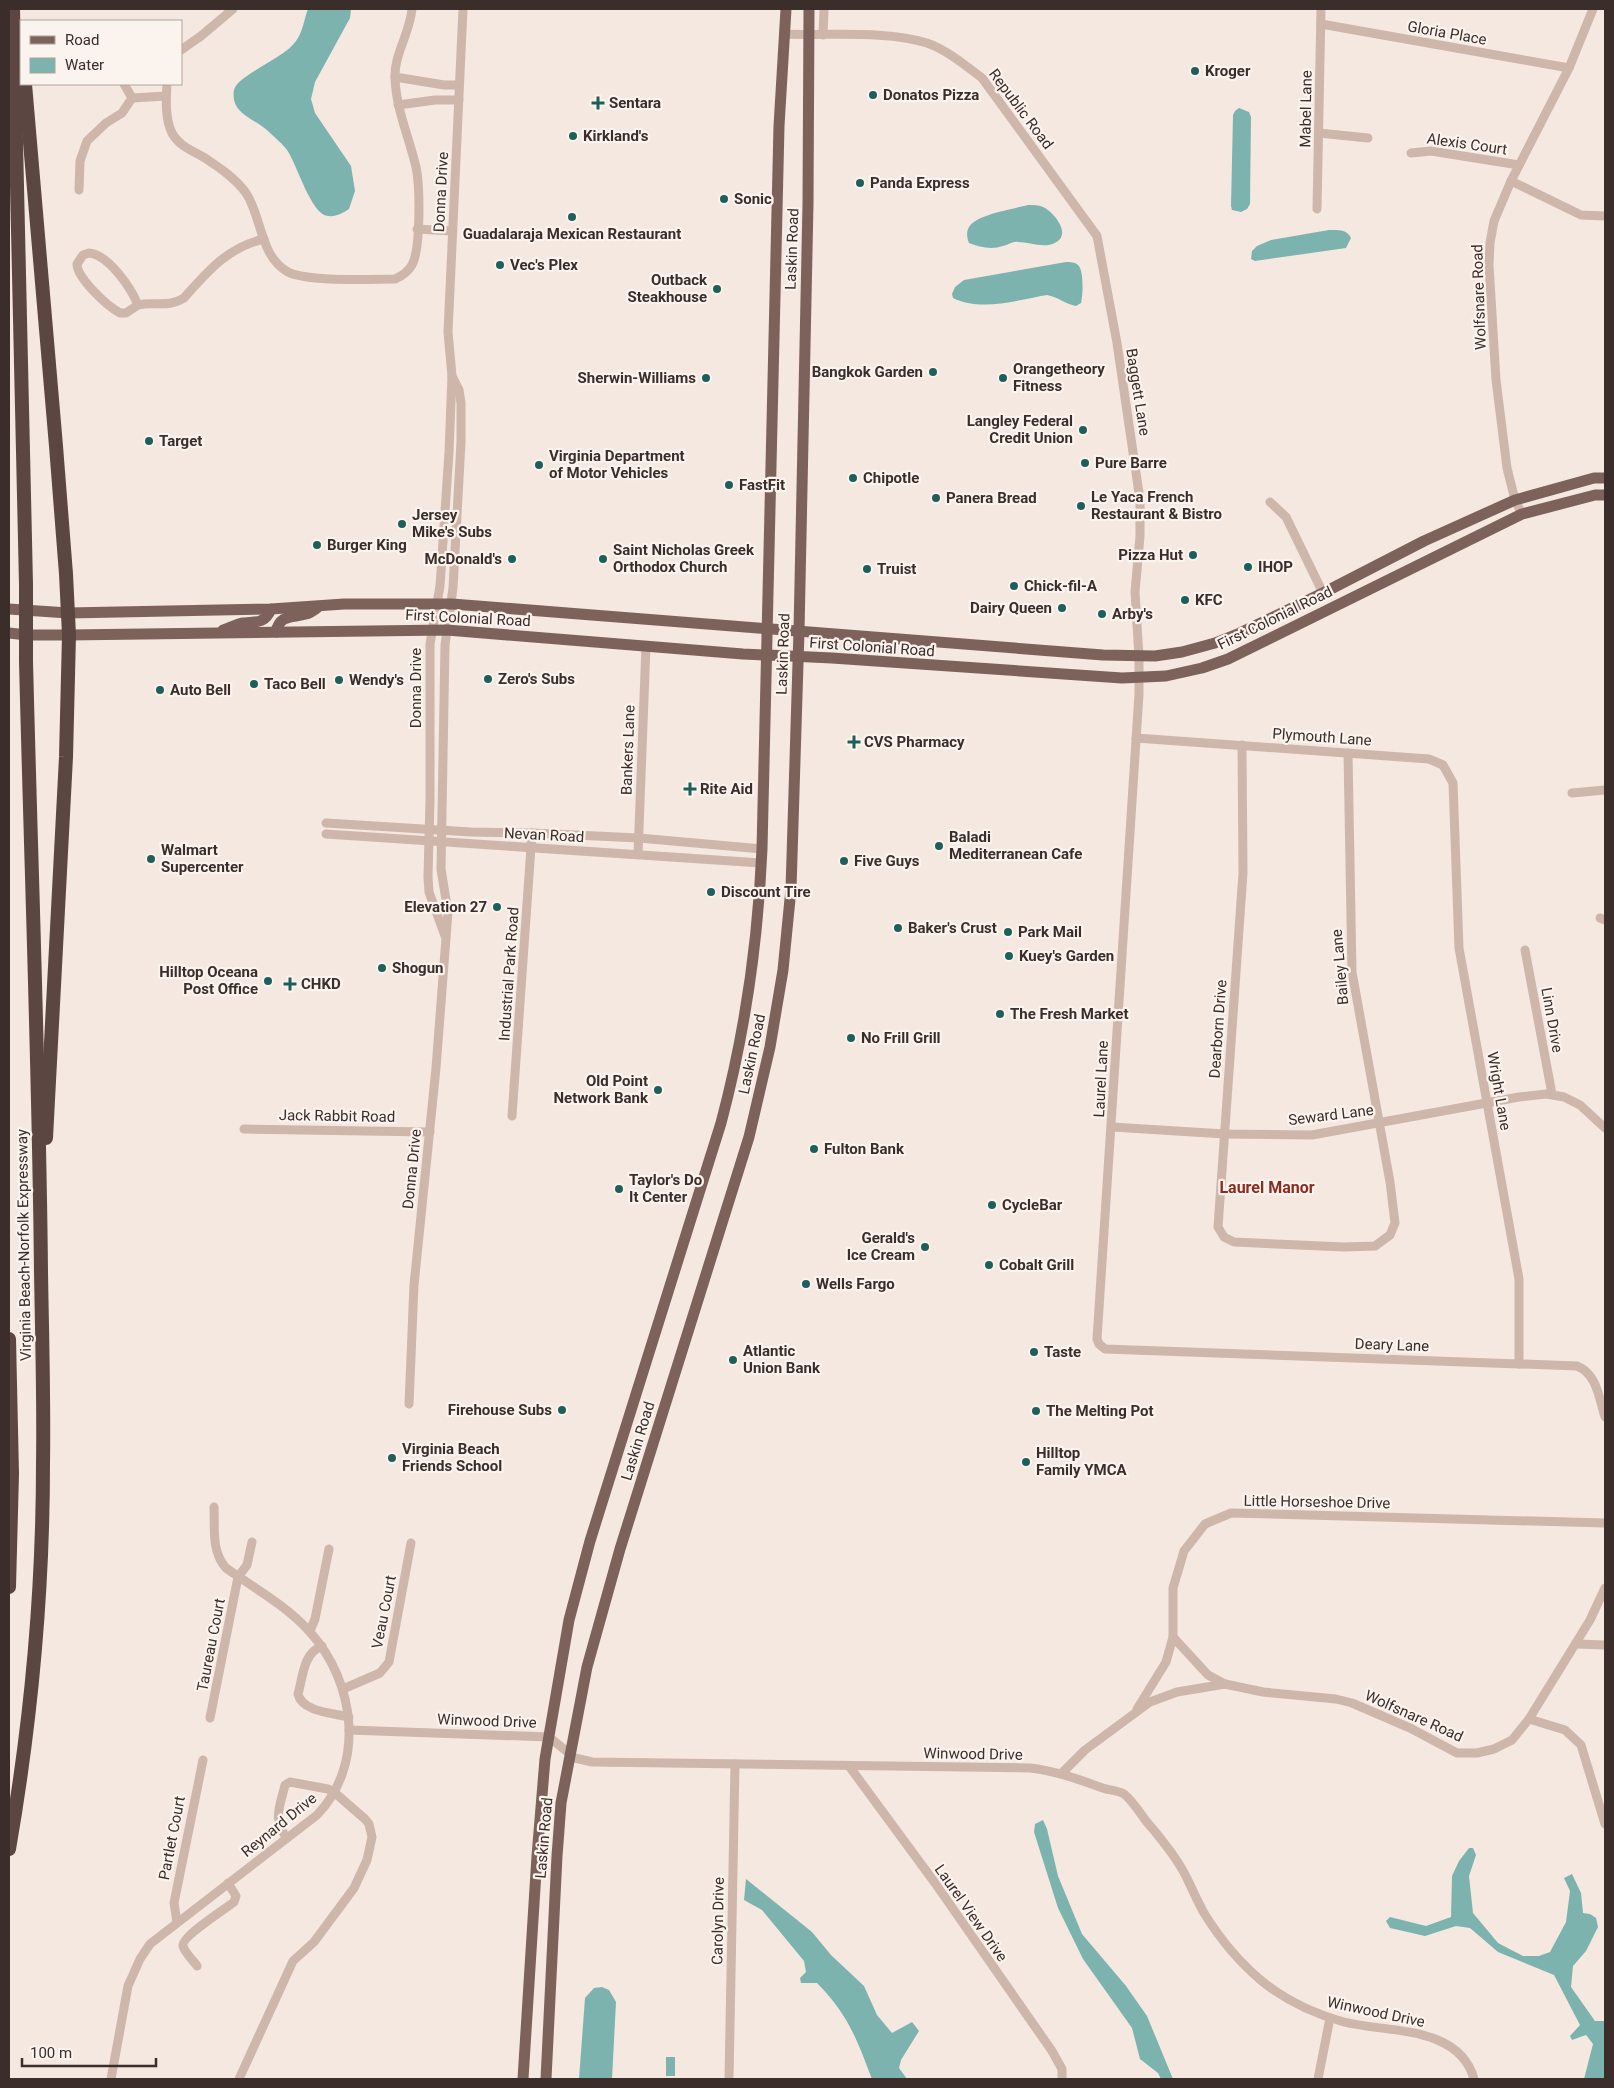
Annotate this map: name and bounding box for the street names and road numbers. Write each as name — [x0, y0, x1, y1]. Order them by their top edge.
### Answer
street label: Gloria Place — [1406, 17, 1488, 49]
street label: Republic Road — [985, 65, 1057, 153]
street label: Mabel Lane — [1296, 70, 1316, 148]
street label: Alexis Court — [1426, 129, 1508, 159]
street label: Donna Drive — [430, 151, 452, 233]
street label: Laskin Road — [782, 208, 802, 290]
street label: Wolfsnare Road — [1468, 244, 1490, 350]
street label: Baggett Lane — [1122, 347, 1154, 437]
street label: First Colonial Road — [1215, 582, 1335, 654]
street label: First Colonial Road — [405, 606, 531, 630]
street label: Laskin Road — [773, 613, 793, 695]
street label: First Colonial Road — [809, 634, 935, 660]
street label: Donna Drive — [407, 648, 425, 728]
street label: Bankers Lane — [617, 705, 639, 795]
street label: Plymouth Lane — [1272, 725, 1372, 749]
street label: Nevan Road — [503, 824, 585, 846]
street label: Industrial Park Road — [495, 906, 523, 1042]
street label: Bailey Lane — [1328, 928, 1352, 1006]
street label: Dearborn Drive — [1206, 979, 1230, 1079]
street label: Linn Drive — [1537, 986, 1567, 1054]
street label: Laskin Road — [735, 1012, 769, 1096]
street label: Laurel Lane — [1090, 1040, 1112, 1118]
street label: Wright Lane — [1483, 1050, 1515, 1132]
street label: Seward Lane — [1287, 1101, 1375, 1129]
street label: Jack Rabbit Road — [279, 1106, 395, 1126]
street label: Donna Drive — [399, 1128, 425, 1210]
street label: Virginia Beach-Norfolk Expressway — [13, 1129, 35, 1361]
street label: Deary Lane — [1354, 1335, 1430, 1355]
street label: Laskin Road — [617, 1399, 659, 1483]
street label: Little Horseshoe Drive — [1243, 1492, 1391, 1512]
street label: Veau Court — [368, 1574, 400, 1650]
street label: Taureau Court — [193, 1597, 229, 1693]
street label: Wolfsnare Road — [1362, 1686, 1466, 1746]
street label: Winwood Drive — [437, 1710, 537, 1732]
street label: Winwood Drive — [923, 1744, 1023, 1764]
street label: Reynard Drive — [238, 1789, 320, 1861]
street label: Partlet Court — [155, 1794, 189, 1881]
street label: Laskin Road — [531, 1797, 557, 1879]
street label: Laurel View Drive — [931, 1861, 1011, 1965]
street label: Carolyn Drive — [708, 1877, 728, 1965]
street label: Winwood Drive — [1325, 1993, 1427, 2031]

